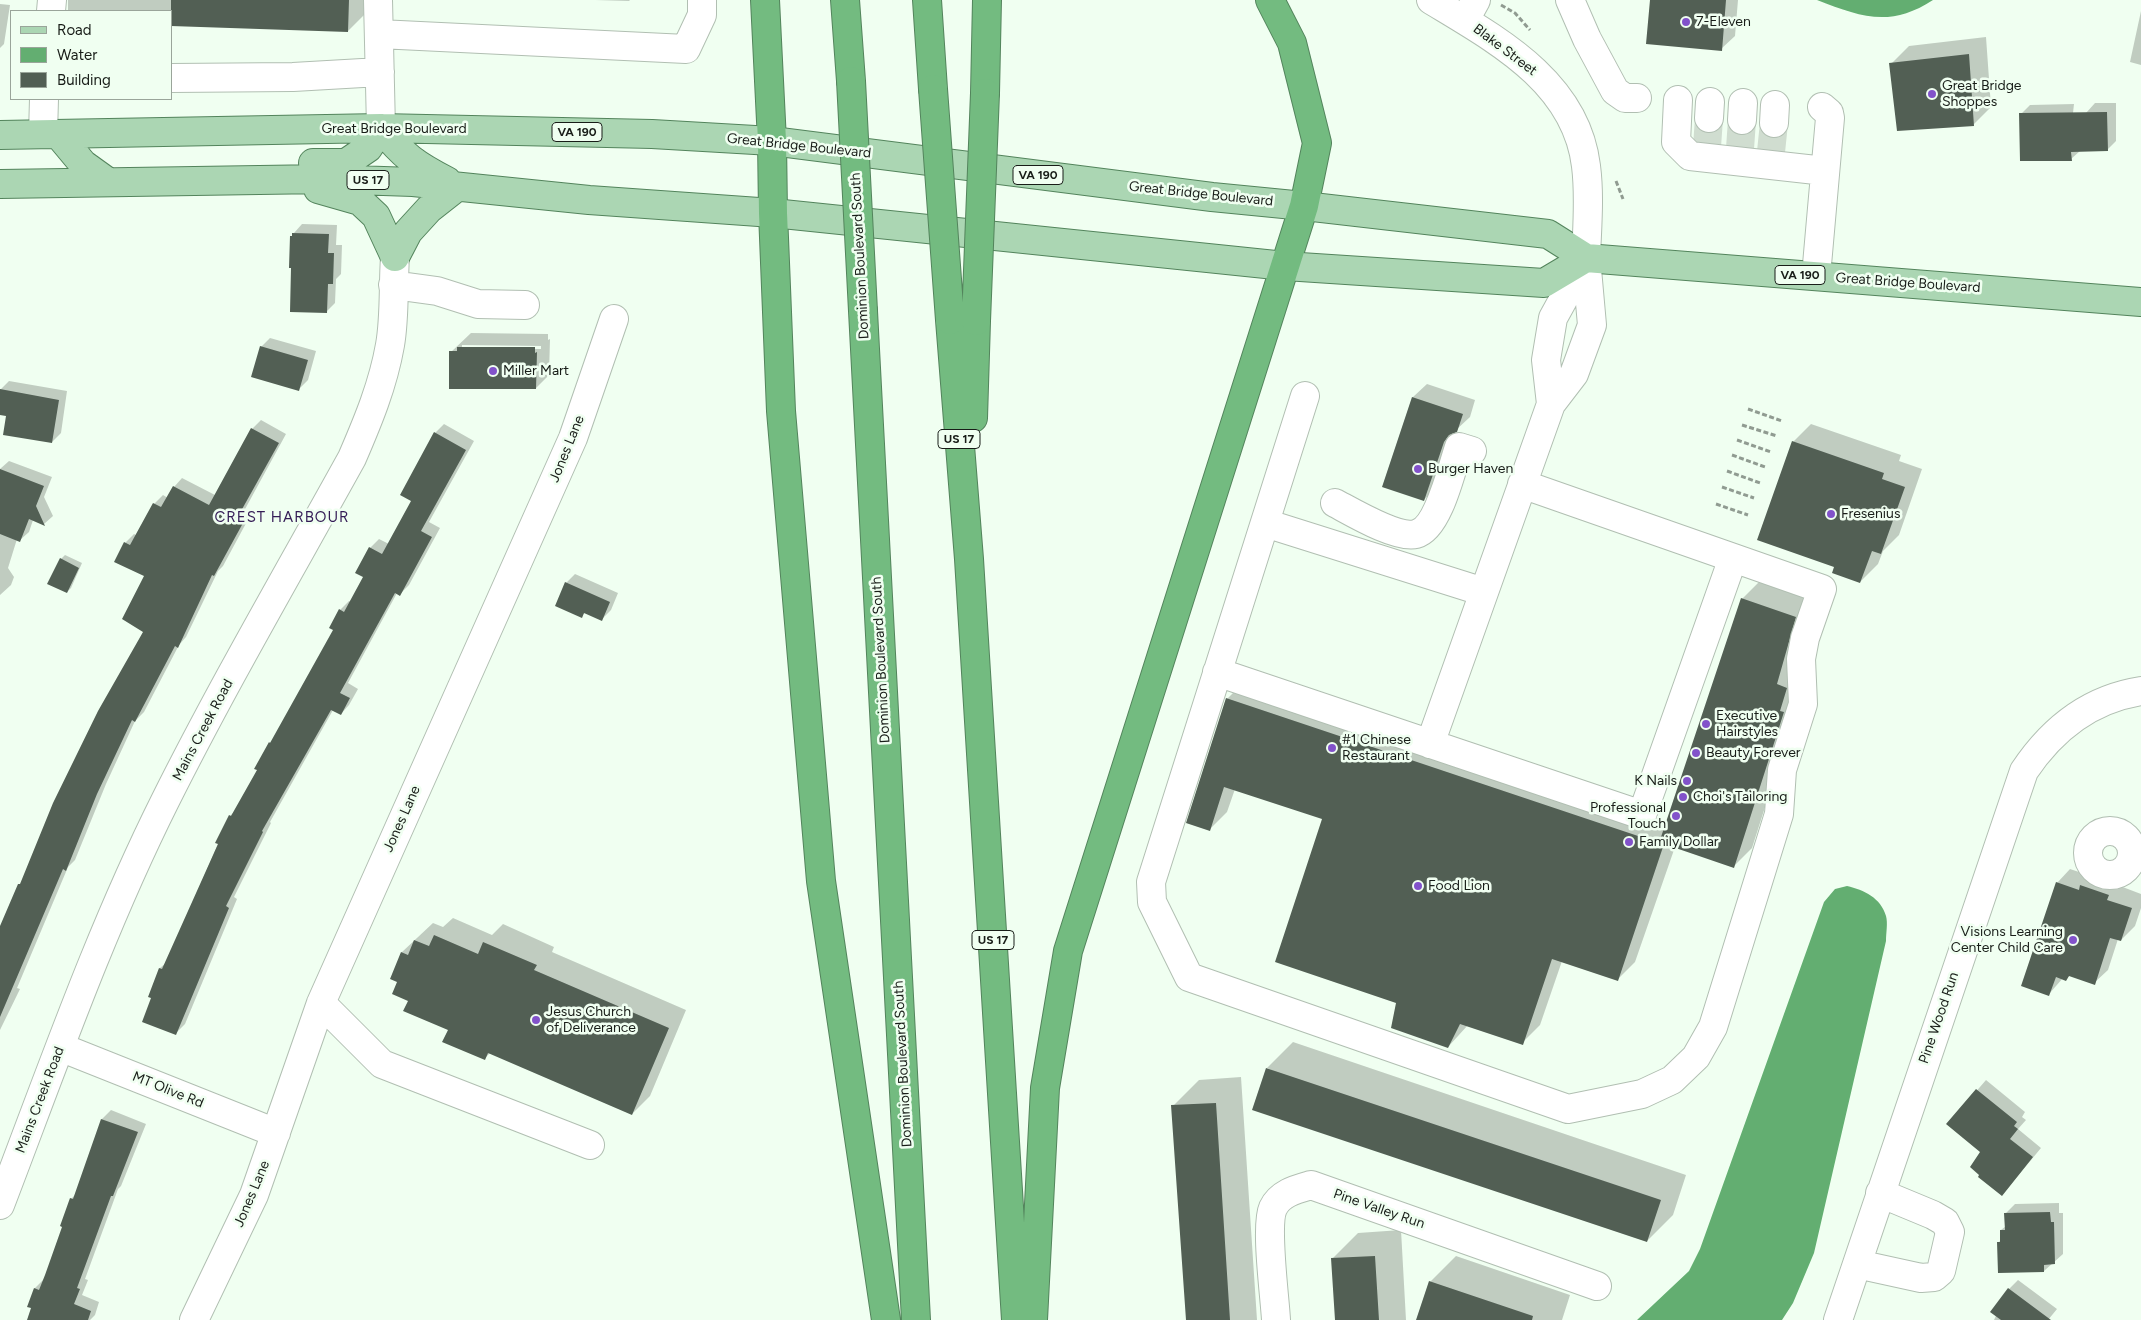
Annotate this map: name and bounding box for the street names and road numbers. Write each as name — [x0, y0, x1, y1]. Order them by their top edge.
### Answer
street label: Blake Street — [1470, 21, 1540, 79]
street label: Great Bridge Boulevard — [321, 121, 467, 137]
road number: VA 190 — [552, 122, 602, 142]
street label: Great Bridge Boulevard — [726, 130, 872, 162]
road number: VA 190 — [1013, 166, 1063, 184]
road number: US 17 — [347, 170, 389, 190]
street label: Dominion Boulevard South — [847, 172, 873, 340]
street label: Great Bridge Boulevard — [1128, 178, 1274, 210]
road number: VA 190 — [1775, 266, 1825, 284]
street label: Great Bridge Boulevard — [1835, 270, 1981, 296]
street label: Jones Lane — [546, 413, 588, 485]
road number: US 17 — [938, 429, 980, 448]
street label: Dominion Boulevard South — [868, 576, 894, 744]
street label: Mains Creek Road — [169, 676, 237, 784]
street label: Jones Lane — [380, 783, 424, 855]
road number: US 17 — [972, 930, 1014, 950]
street label: Pine Wood Run — [1916, 970, 1962, 1066]
street label: Dominion Boulevard South — [890, 980, 916, 1148]
street label: Mains Creek Road — [12, 1044, 68, 1156]
street label: MT Olive Rd — [130, 1068, 206, 1112]
street label: Jones Lane — [230, 1158, 274, 1230]
street label: Pine Valley Run — [1331, 1186, 1427, 1232]

